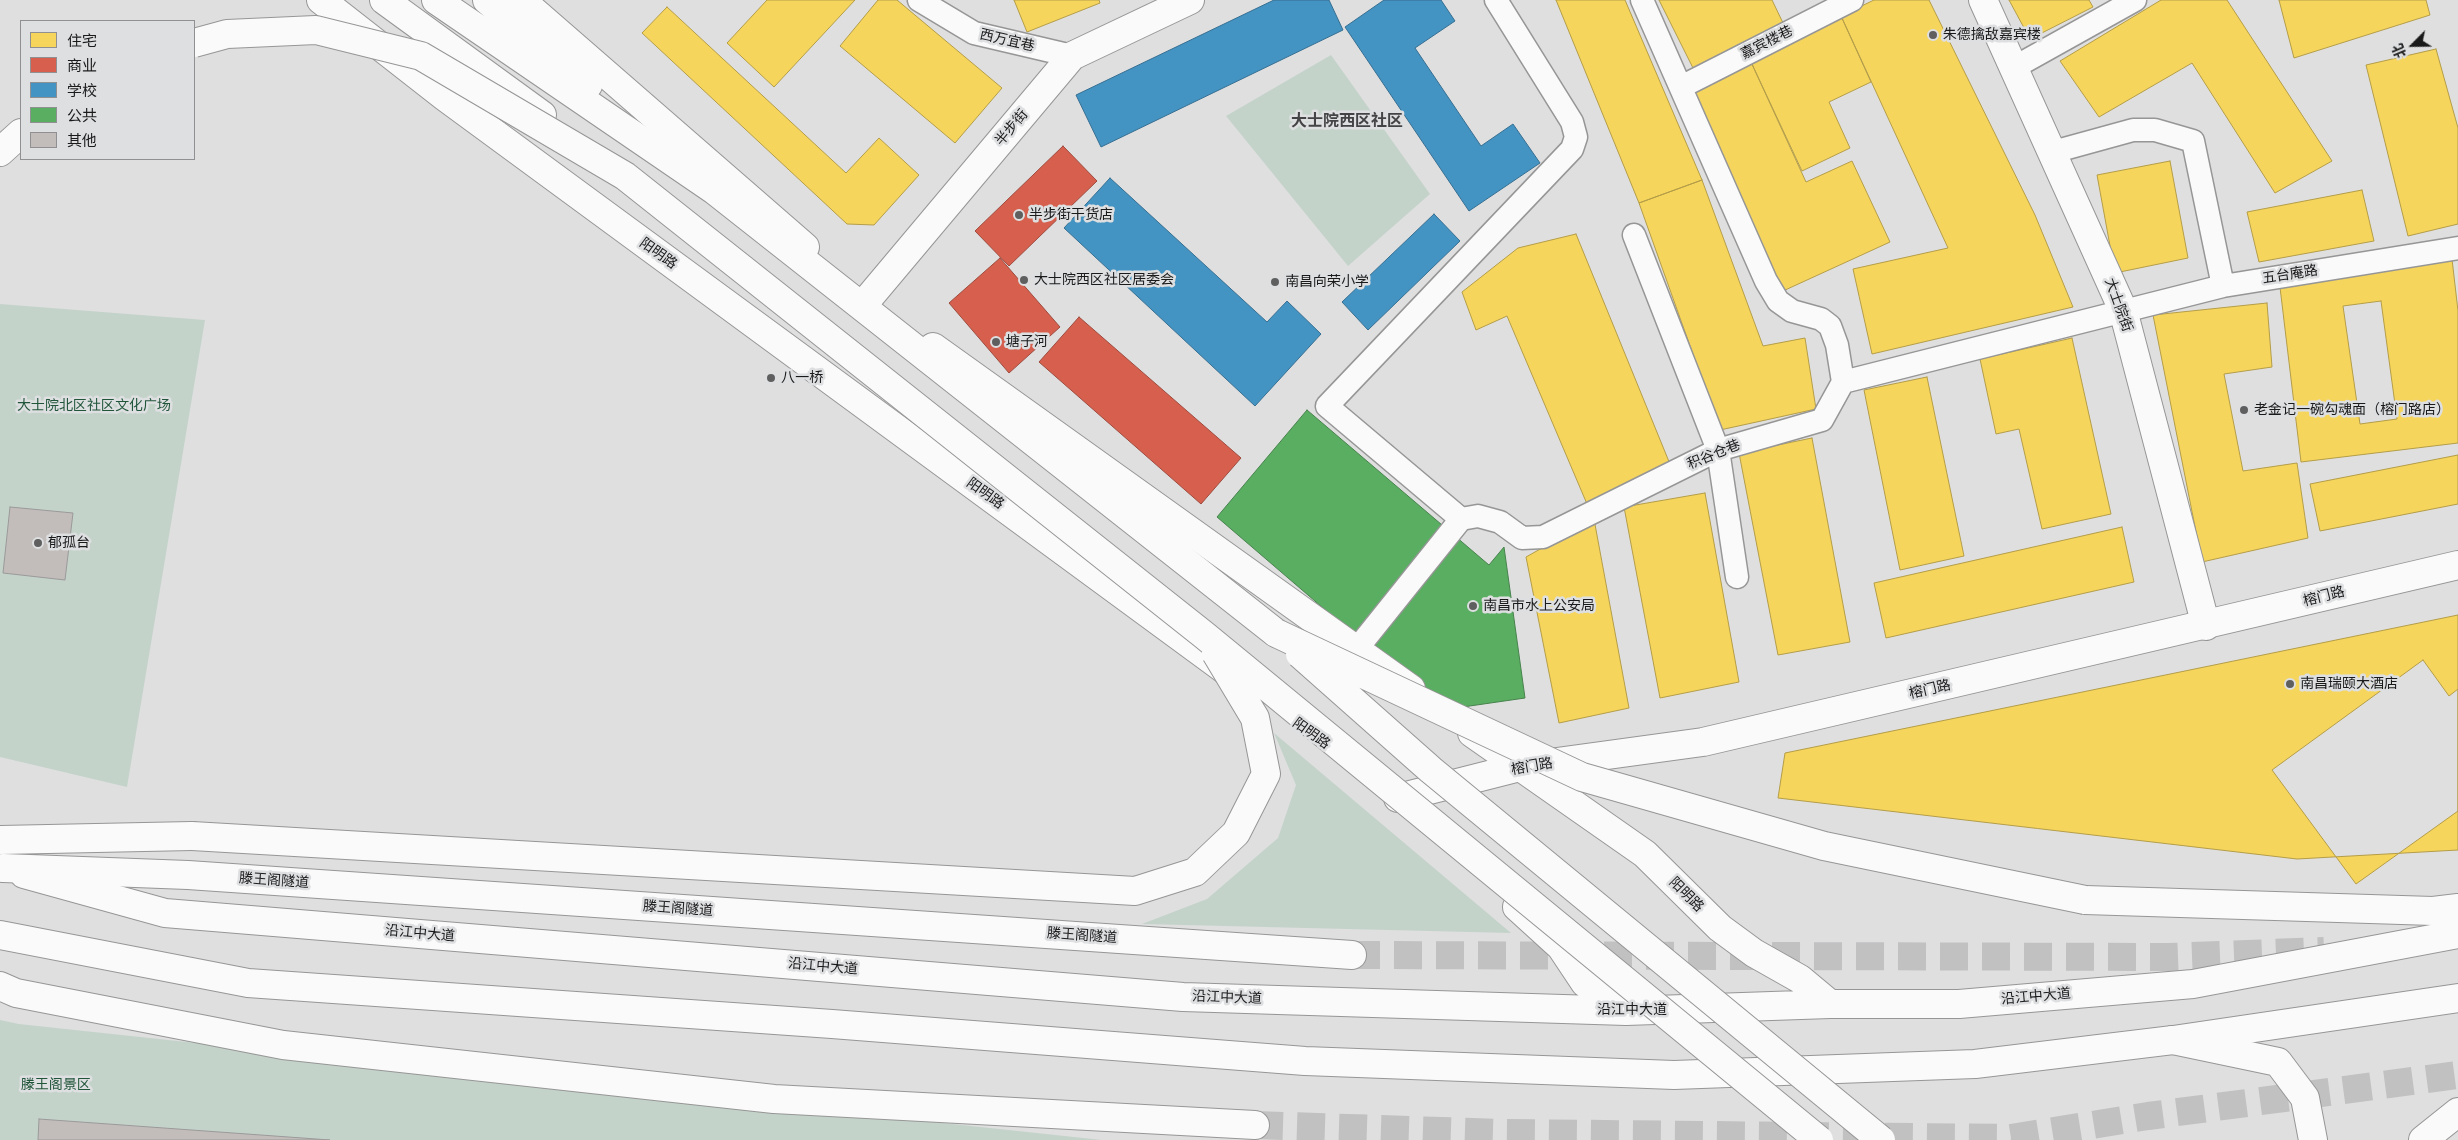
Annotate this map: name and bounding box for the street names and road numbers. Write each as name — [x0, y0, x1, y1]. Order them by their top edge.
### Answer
street label: 嘉宾楼巷 — [1738, 23, 1796, 63]
street label: 西万宜巷 — [978, 27, 1036, 55]
street label: 半步街 — [992, 107, 1032, 149]
street label: 阳明路 — [636, 235, 680, 273]
street label: 五台庵路 — [2261, 262, 2319, 288]
street label: 大士院街 — [2101, 276, 2135, 334]
street label: 积谷仓巷 — [1685, 437, 1743, 473]
street label: 阳明路 — [963, 475, 1007, 513]
street label: 榕门路 — [2302, 584, 2346, 610]
street label: 榕门路 — [1908, 677, 1952, 703]
street label: 阳明路 — [1289, 715, 1333, 753]
street label: 榕门路 — [1510, 755, 1554, 779]
street label: 滕王阁隧道 — [238, 870, 310, 892]
street label: 阳明路 — [1665, 874, 1707, 916]
street label: 滕王阁隧道 — [642, 898, 714, 920]
street label: 沿江中大道 — [384, 923, 456, 945]
street label: 滕王阁隧道 — [1046, 925, 1118, 947]
street label: 沿江中大道 — [787, 956, 859, 978]
street label: 沿江中大道 — [2000, 986, 2072, 1008]
street label: 沿江中大道 — [1192, 988, 1262, 1008]
street label: 沿江中大道 — [1597, 1002, 1667, 1018]

